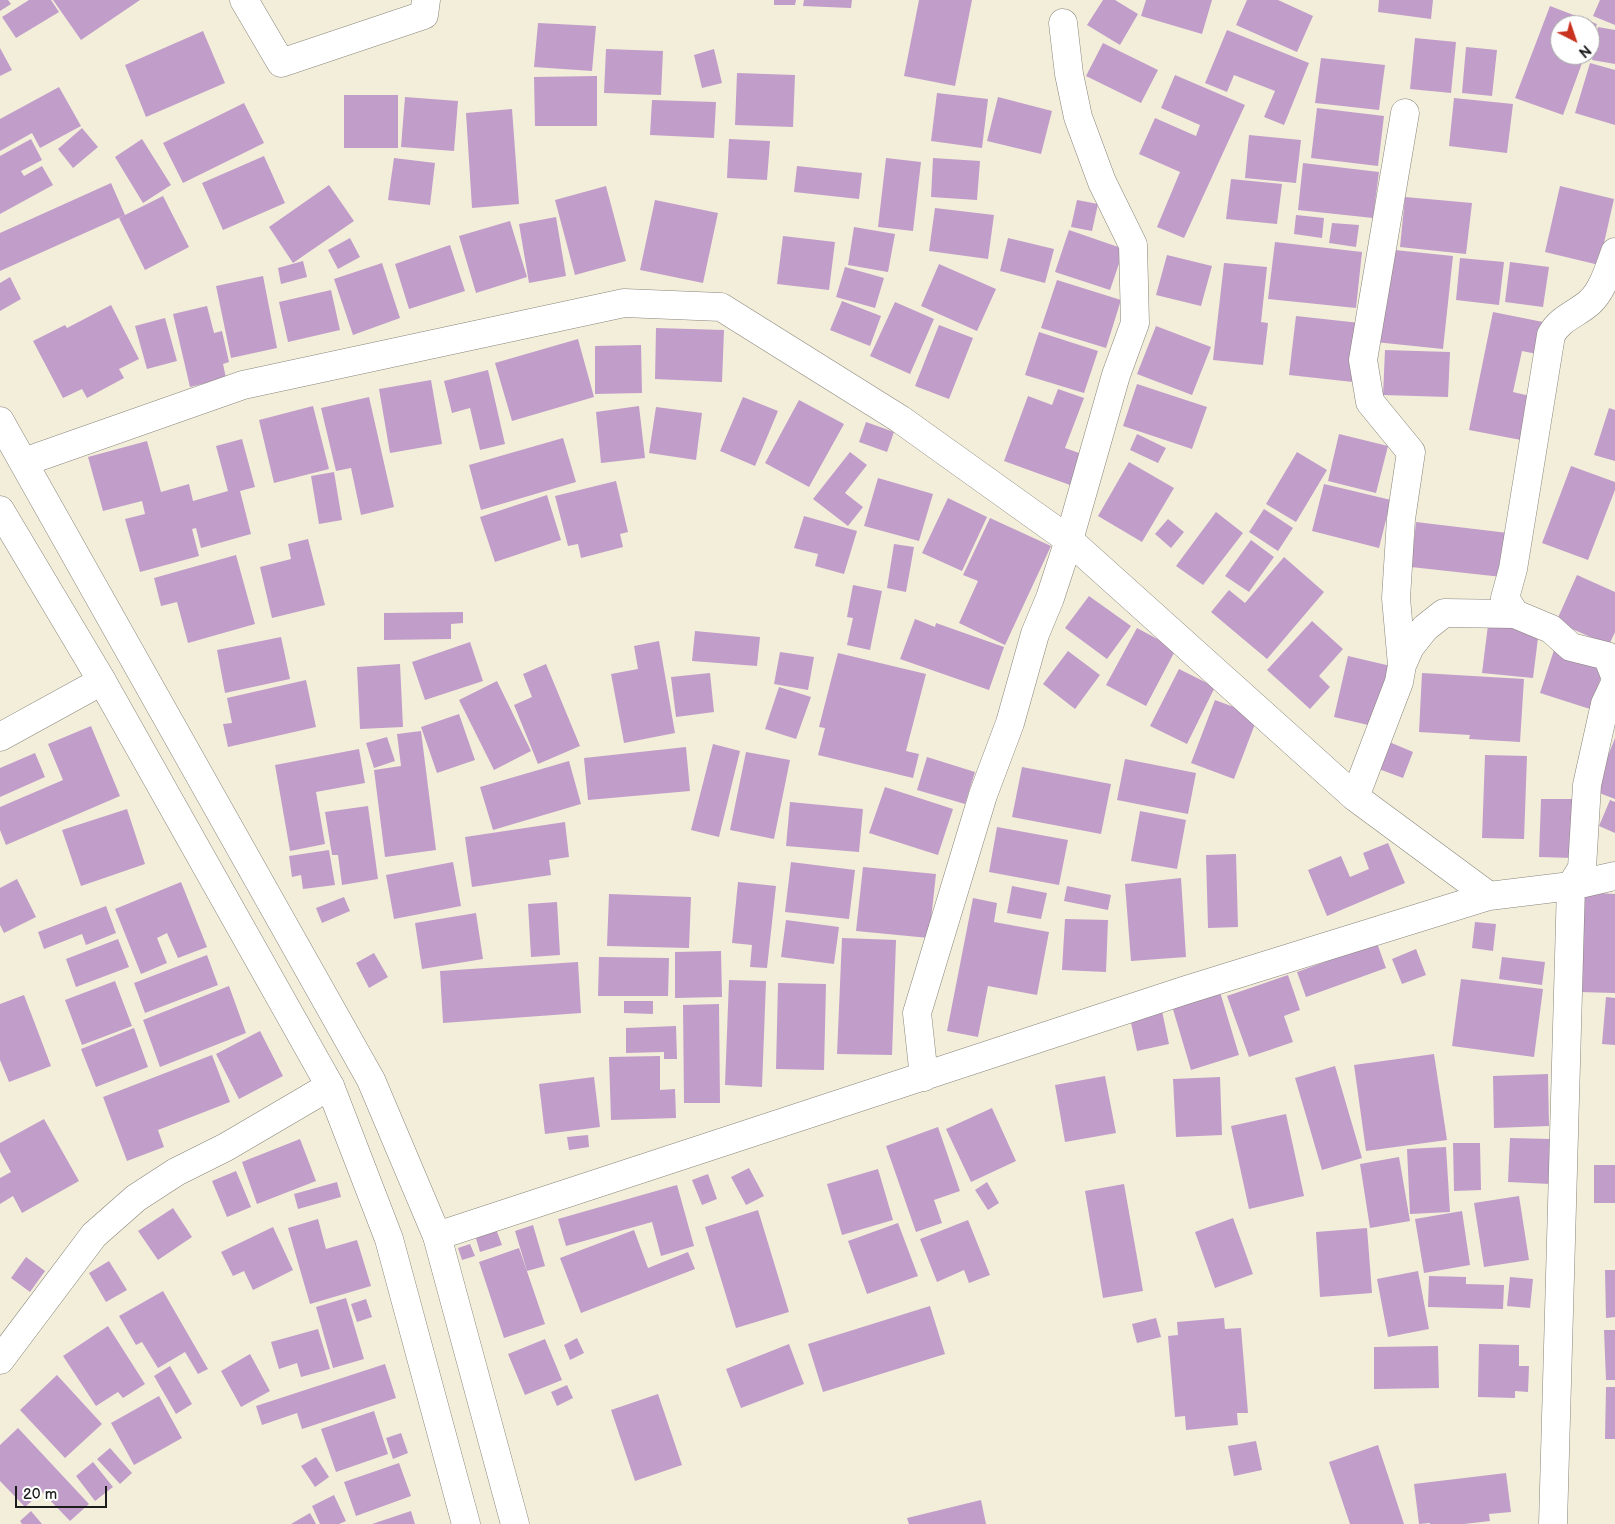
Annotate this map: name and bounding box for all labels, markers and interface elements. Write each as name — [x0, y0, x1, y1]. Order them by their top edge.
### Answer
north arrow — [1550, 15, 1600, 65]
text: N — [1575, 41, 1594, 61]
scale bar — [18, 1476, 110, 1508]
text: 20 m — [23, 1485, 57, 1504]

